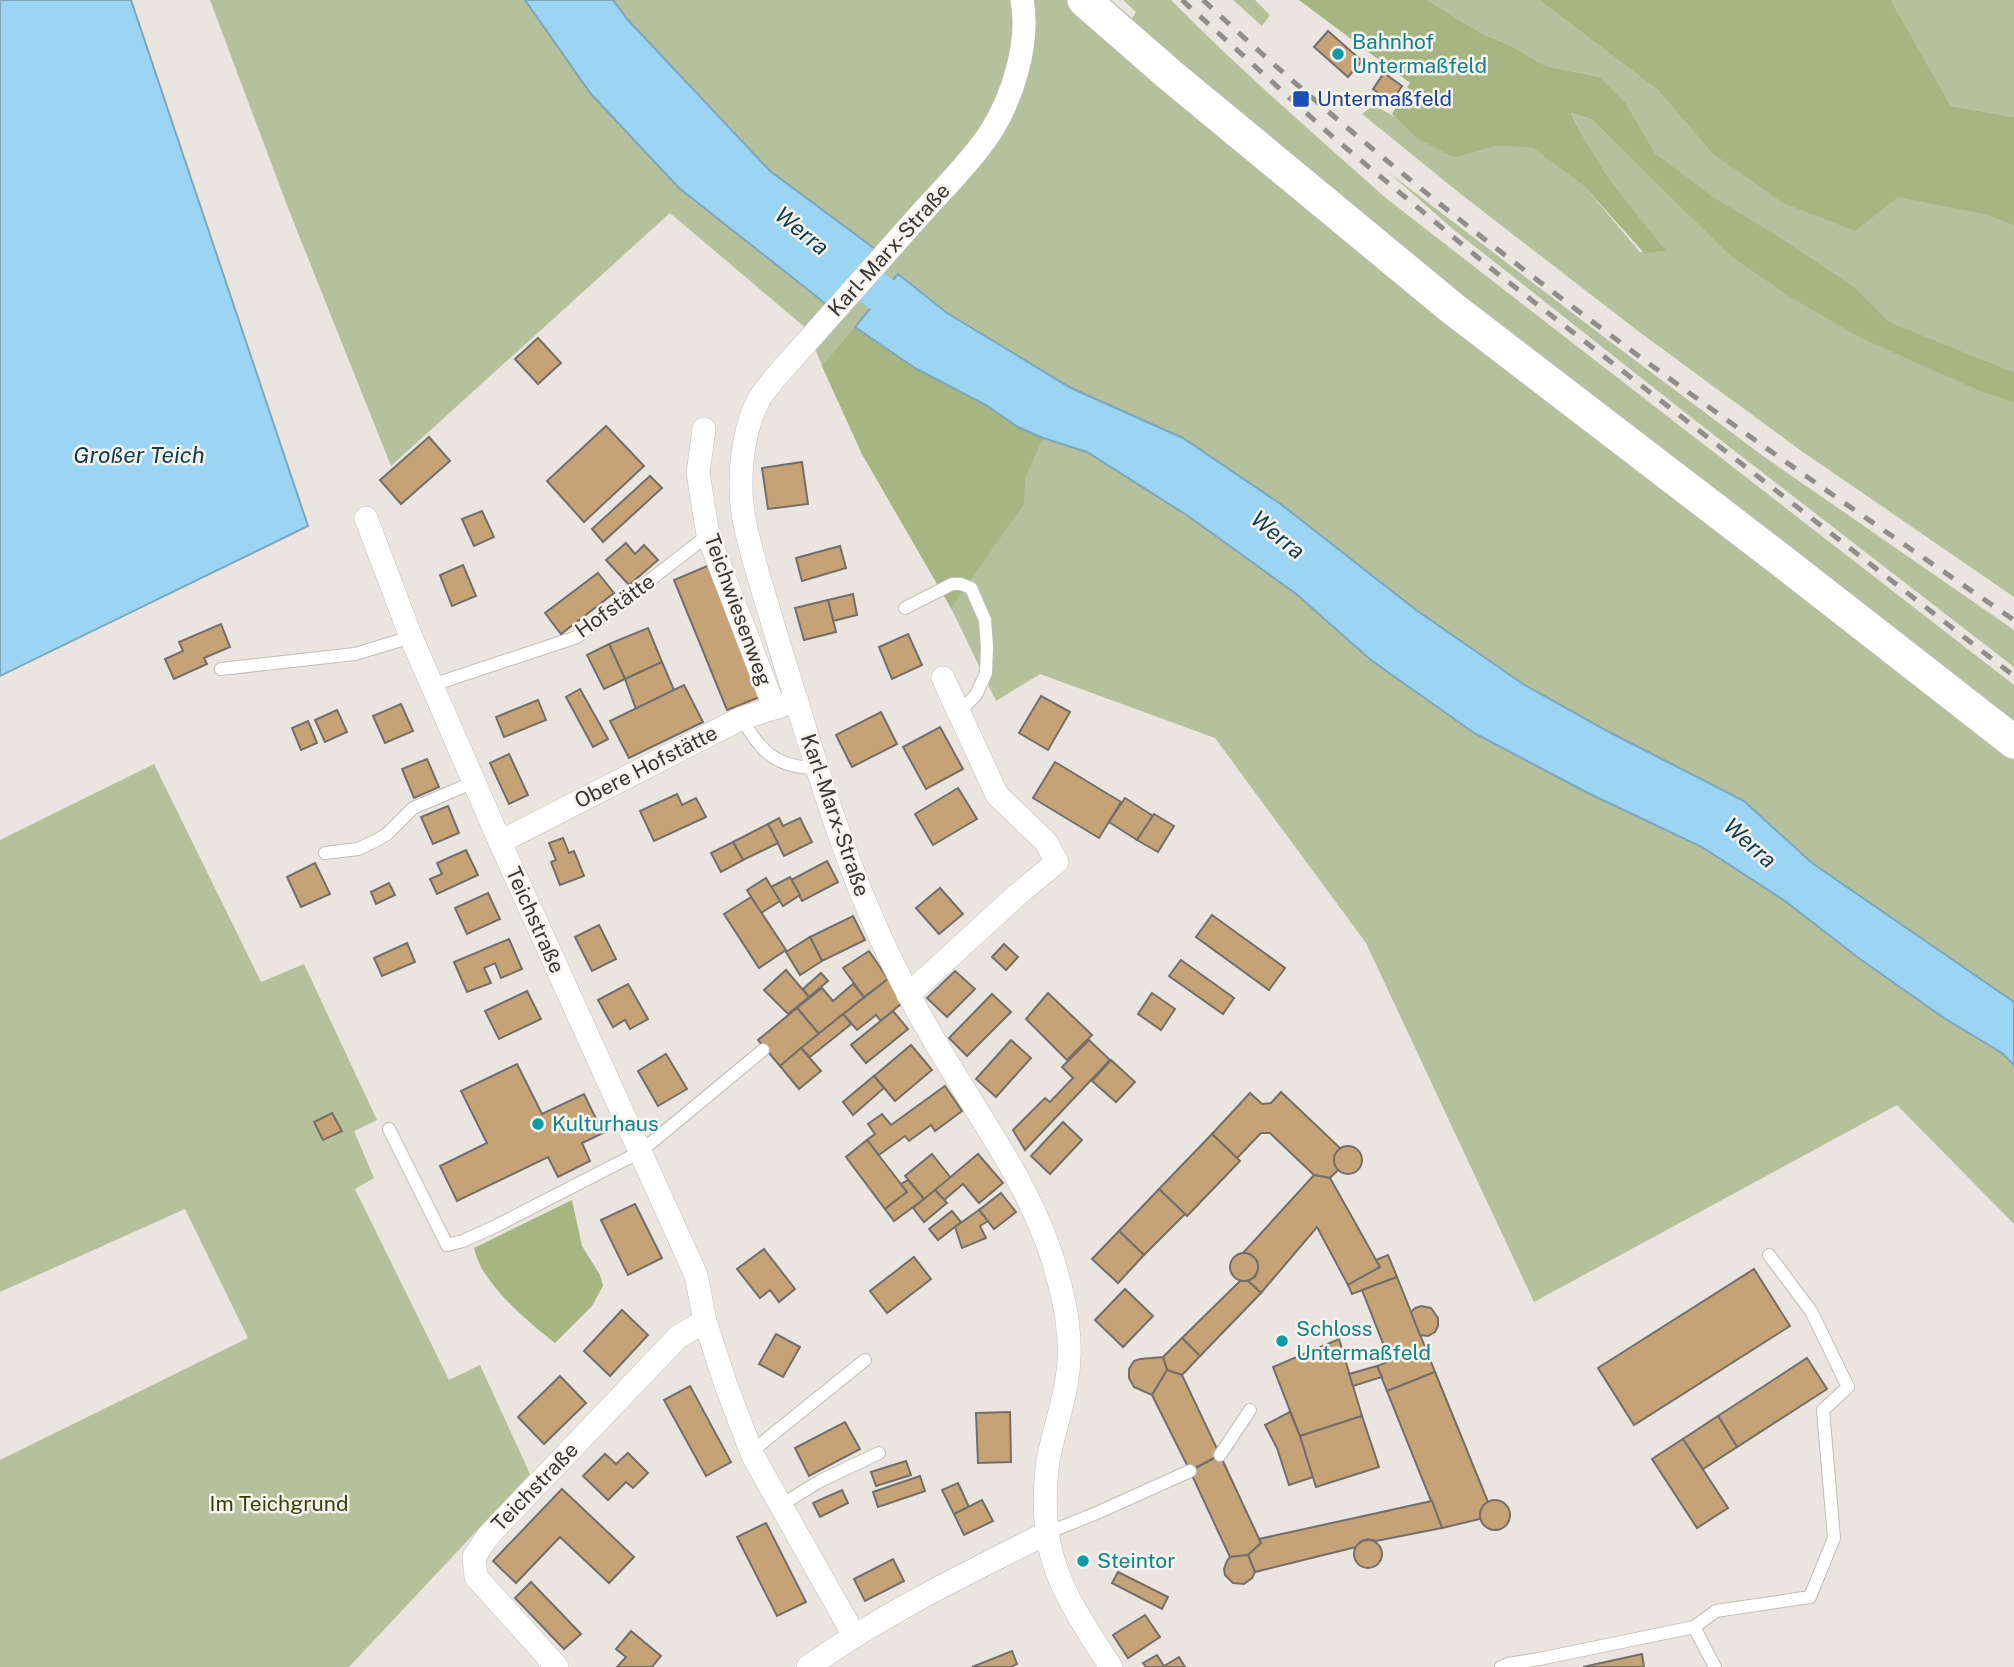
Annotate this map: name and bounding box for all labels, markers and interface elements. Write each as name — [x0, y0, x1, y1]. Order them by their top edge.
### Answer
place label: Bahnhof Untermaßfeld — [1352, 29, 1487, 78]
marker: Bahnhof Untermaßfeld — [1330, 46, 1346, 62]
place label: Untermaßfeld — [1317, 86, 1452, 111]
marker: Untermaßfeld — [1291, 89, 1311, 109]
street label: Karl-Marx-Straße — [822, 178, 955, 321]
water label: Werra — [770, 201, 835, 260]
water label: Großer Teich — [73, 441, 205, 468]
water label: Werra — [1246, 505, 1311, 564]
street label: Teichwiesenweg — [699, 530, 778, 689]
street label: Hofstätte — [570, 568, 659, 643]
street label: Obere Hofstätte — [570, 720, 721, 813]
street label: Karl-Marx-Straße — [796, 730, 875, 900]
water label: Werra — [1718, 812, 1782, 873]
street label: Teichstraße — [501, 863, 570, 977]
place label: Kulturhaus — [552, 1111, 659, 1136]
marker: Kulturhaus — [530, 1116, 546, 1132]
place label: Schloss Untermaßfeld — [1296, 1316, 1431, 1365]
marker: Schloss Untermaßfeld — [1274, 1333, 1290, 1349]
street label: Teichstraße — [486, 1437, 583, 1536]
park label: Im Teichgrund — [210, 1491, 348, 1516]
place label: Steintor — [1097, 1548, 1175, 1573]
marker: Steintor — [1075, 1553, 1091, 1569]

